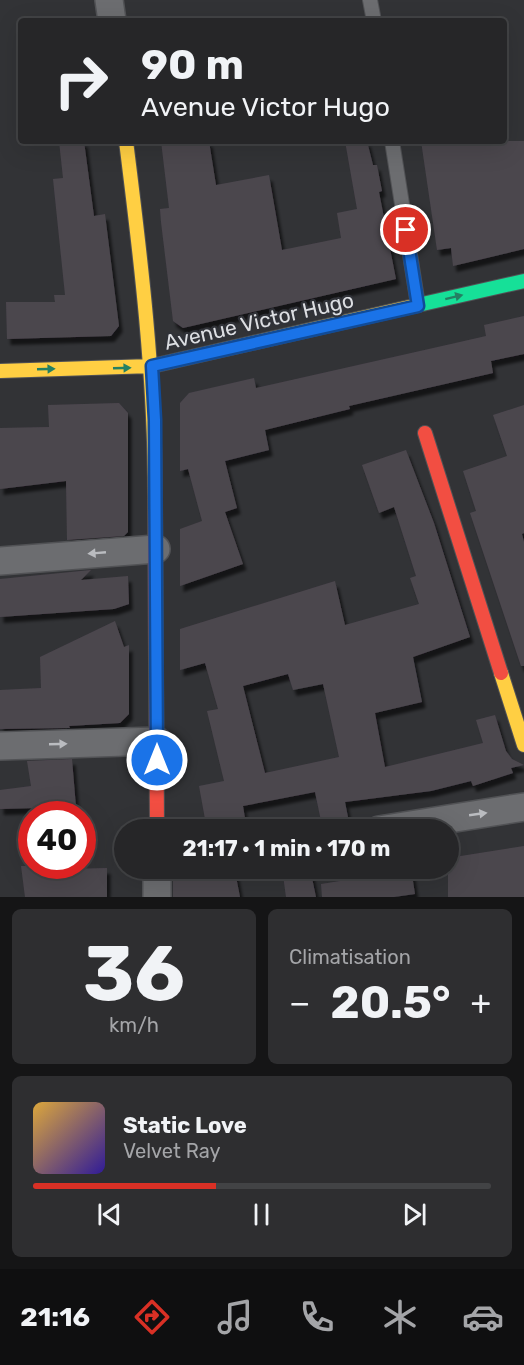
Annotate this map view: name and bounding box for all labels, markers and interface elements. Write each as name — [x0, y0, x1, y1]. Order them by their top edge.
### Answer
text: 90 m — [141, 40, 244, 90]
icon: right — [42, 42, 120, 120]
text: Avenue Victor Hugo — [141, 91, 390, 123]
pin — [380, 204, 431, 255]
icon: arrive — [389, 213, 422, 246]
street label: Avenue Victor Hugo — [162, 287, 356, 355]
one-way arrow — [445, 292, 464, 302]
one-way arrow — [113, 363, 132, 373]
one-way arrow — [37, 365, 56, 374]
one-way arrow — [88, 548, 107, 558]
position arrow — [125, 728, 189, 792]
one-way arrow — [49, 739, 68, 748]
speed limit sign: 40 — [18, 801, 96, 879]
one-way arrow — [469, 809, 488, 818]
text: 21:17 · 1 min · 170 m — [182, 835, 391, 862]
text: 36 — [83, 927, 185, 1020]
text: Climatisation — [289, 945, 411, 969]
text: 20.5° — [331, 976, 450, 1029]
text: − — [289, 983, 310, 1022]
text: + — [470, 983, 491, 1022]
text: km/h — [109, 1013, 159, 1037]
text: Static Love — [123, 1112, 247, 1139]
text: Velvet Ray — [123, 1139, 221, 1163]
icon: previous — [93, 1198, 126, 1231]
icon: pause — [245, 1198, 278, 1231]
icon: next — [398, 1198, 431, 1231]
icon: directions — [131, 1296, 173, 1338]
icon: music — [214, 1296, 256, 1338]
icon: phone — [296, 1296, 338, 1338]
icon: climate — [379, 1296, 421, 1338]
icon: car — [462, 1296, 504, 1338]
text: 21:16 — [20, 1301, 90, 1333]

